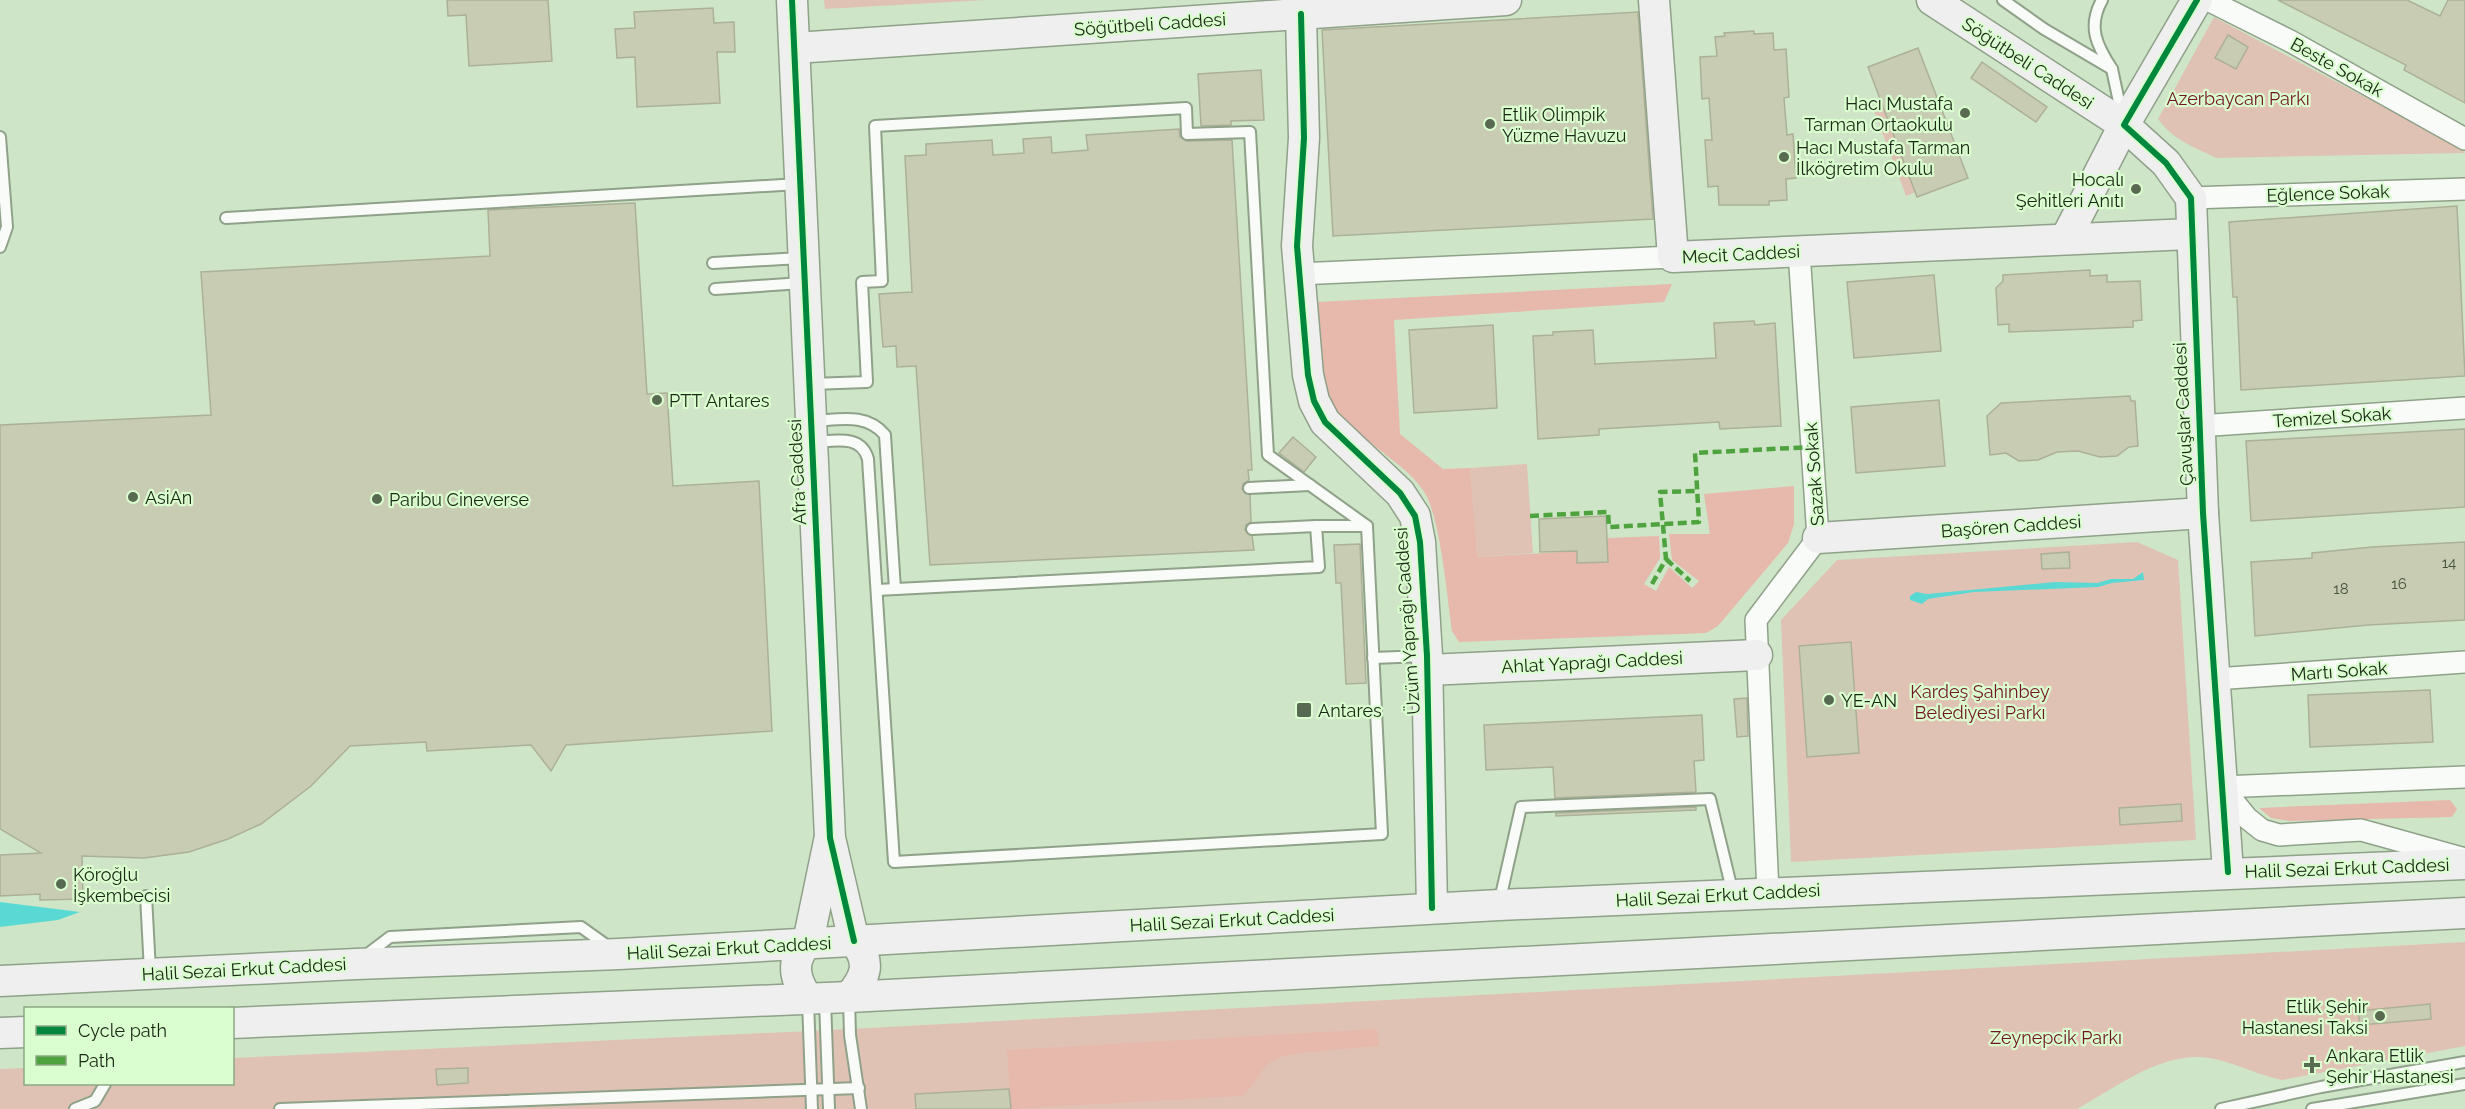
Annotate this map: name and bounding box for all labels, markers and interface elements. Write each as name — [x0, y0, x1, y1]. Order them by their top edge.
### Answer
street label: Söğütbeli Caddesi — [1073, 8, 1227, 40]
street label: Söğütbeli Caddesi — [1958, 13, 2098, 113]
street label: Beste Sokak — [2287, 33, 2387, 101]
park label: Azerbaycan Parkı — [2166, 88, 2310, 109]
place label: Hacı Mustafa Tarman Ortaokulu — [1804, 93, 1953, 135]
place label: Etlik Olimpik Yüzme Havuzu — [1502, 104, 1626, 146]
marker: Hacı Mustafa Tarman Ortaokulu — [1958, 106, 1972, 120]
marker: Etlik Olimpik Yüzme Havuzu — [1483, 117, 1497, 131]
place label: Hacı Mustafa Tarman İlköğretim Okulu — [1796, 137, 1970, 179]
marker: Hacı Mustafa Tarman İlköğretim Okulu — [1777, 150, 1791, 164]
place label: Hocalı Şehitleri Anıtı — [2016, 169, 2124, 211]
street label: Eğlence Sokak — [2266, 180, 2390, 206]
marker: Hocalı Şehitleri Anıtı — [2129, 182, 2143, 196]
street label: Mecit Caddesi — [1681, 240, 1801, 268]
street label: Çavuşlar Caddesi — [2169, 342, 2197, 486]
place label: PTT Antares — [669, 390, 770, 411]
marker: PTT Antares — [650, 393, 664, 407]
street label: Temizel Sokak — [2272, 402, 2392, 432]
street label: Afra Caddesi — [784, 418, 810, 526]
street label: Sazak Sokak — [1800, 421, 1828, 527]
place label: AsiAn — [145, 487, 192, 508]
place label: Paribu Cineverse — [389, 489, 529, 510]
marker: AsiAn — [126, 490, 140, 504]
marker: Paribu Cineverse — [370, 492, 384, 506]
street label: Başören Caddesi — [1940, 511, 2082, 541]
street label: Üzüm Yaprağı Caddesi — [1390, 526, 1424, 716]
house number: 14 — [2442, 554, 2456, 572]
house number: 16 — [2391, 575, 2407, 593]
house number: 18 — [2333, 580, 2349, 598]
street label: Ahlat Yaprağı Caddesi — [1501, 647, 1683, 677]
street label: Martı Sokak — [2290, 657, 2389, 685]
park label: Kardeş Şahinbey Belediyesi Parkı — [1910, 681, 2050, 723]
place label: YE-AN — [1841, 690, 1897, 711]
marker: YE-AN — [1822, 693, 1836, 707]
place label: Antares — [1318, 700, 1382, 721]
marker: Antares — [1295, 701, 1313, 719]
street label: Halil Sezai Erkut Caddesi — [2244, 854, 2450, 882]
place label: Köroğlu İşkembecisi — [73, 864, 170, 906]
marker: Köroğlu İşkembecisi — [54, 877, 68, 891]
street label: Halil Sezai Erkut Caddesi — [1615, 879, 1821, 911]
street label: Halil Sezai Erkut Caddesi — [1129, 904, 1335, 936]
street label: Halil Sezai Erkut Caddesi — [626, 932, 832, 964]
street label: Halil Sezai Erkut Caddesi — [141, 953, 347, 985]
place label: Etlik Şehir Hastanesi Taksi — [2242, 996, 2369, 1038]
legend — [24, 1007, 234, 1085]
marker: Etlik Şehir Hastanesi Taksi — [2373, 1009, 2387, 1023]
text: Cycle path — [78, 1020, 167, 1041]
park label: Zeynepcik Parkı — [1990, 1027, 2122, 1048]
place label: Ankara Etlik Şehir Hastanesi — [2326, 1045, 2454, 1087]
text: Path — [78, 1050, 115, 1071]
marker: Ankara Etlik Şehir Hastanesi — [2303, 1056, 2321, 1074]

